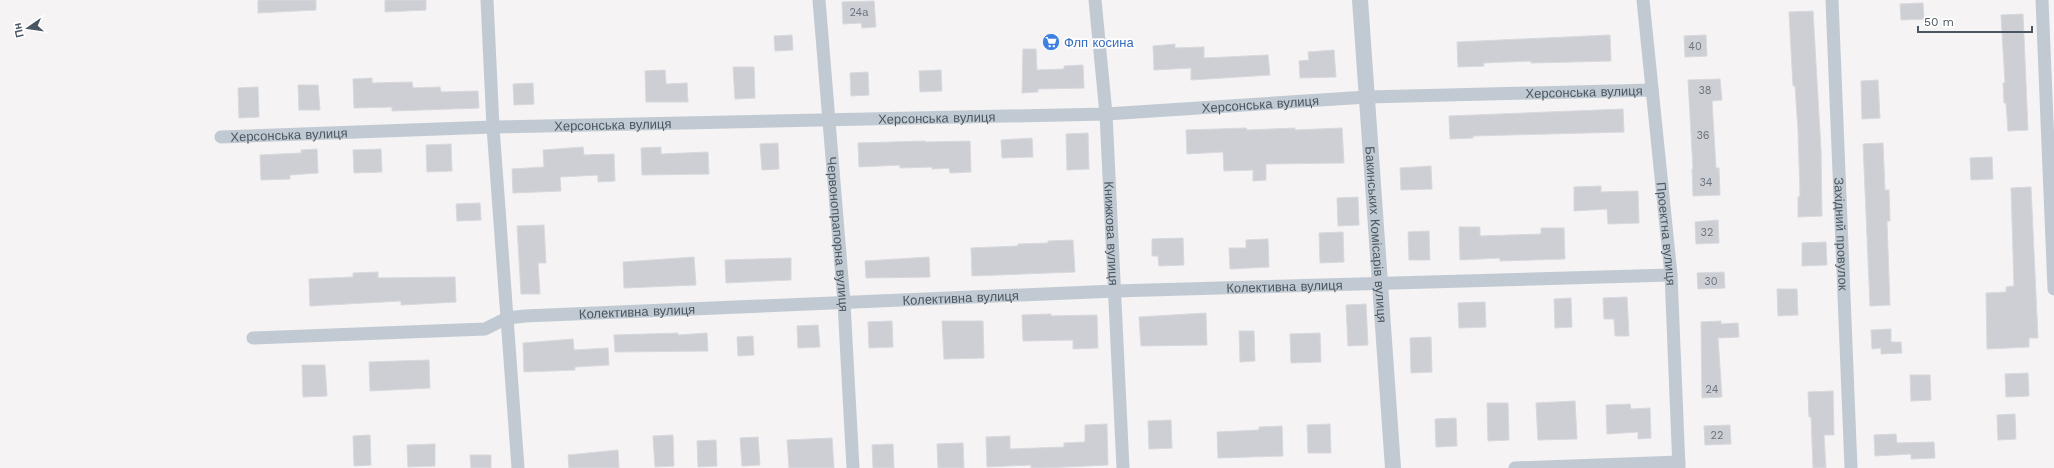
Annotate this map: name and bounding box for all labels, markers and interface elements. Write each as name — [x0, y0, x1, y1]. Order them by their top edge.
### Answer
house number: 24а — [850, 6, 869, 19]
north arrow — [8, 8, 48, 48]
scale bar — [1918, 8, 2032, 34]
text: 50 m — [1924, 15, 1954, 29]
text: Пн — [11, 22, 27, 39]
supermarket icon: Флп косина — [1041, 32, 1061, 52]
place label: Флп косина — [1064, 35, 1135, 50]
house number: 40 — [1688, 40, 1702, 53]
street label: Херсонська вулиця — [1525, 83, 1643, 101]
house number: 38 — [1698, 84, 1712, 97]
street label: Херсонська вулиця — [1201, 93, 1319, 116]
street label: Херсонська вулиця — [878, 109, 996, 127]
street label: Херсонська вулиця — [554, 116, 672, 134]
street label: Херсонська вулиця — [230, 125, 348, 145]
house number: 36 — [1696, 129, 1710, 142]
street label: Бакинських Комісарів вулиця — [1362, 146, 1390, 323]
street label: Червонопрапорна вулиця — [824, 156, 851, 312]
house number: 34 — [1699, 176, 1713, 189]
street label: Західний провулок — [1831, 177, 1851, 291]
street label: Книжкова вулиця — [1101, 181, 1121, 286]
street label: Проектна вулиця — [1654, 181, 1678, 286]
house number: 32 — [1701, 226, 1713, 239]
house number: 30 — [1704, 275, 1718, 288]
street label: Колективна вулиця — [1226, 277, 1343, 296]
street label: Колективна вулиця — [902, 288, 1019, 308]
street label: Колективна вулиця — [579, 302, 696, 322]
house number: 24 — [1706, 383, 1719, 396]
house number: 22 — [1711, 429, 1723, 442]

